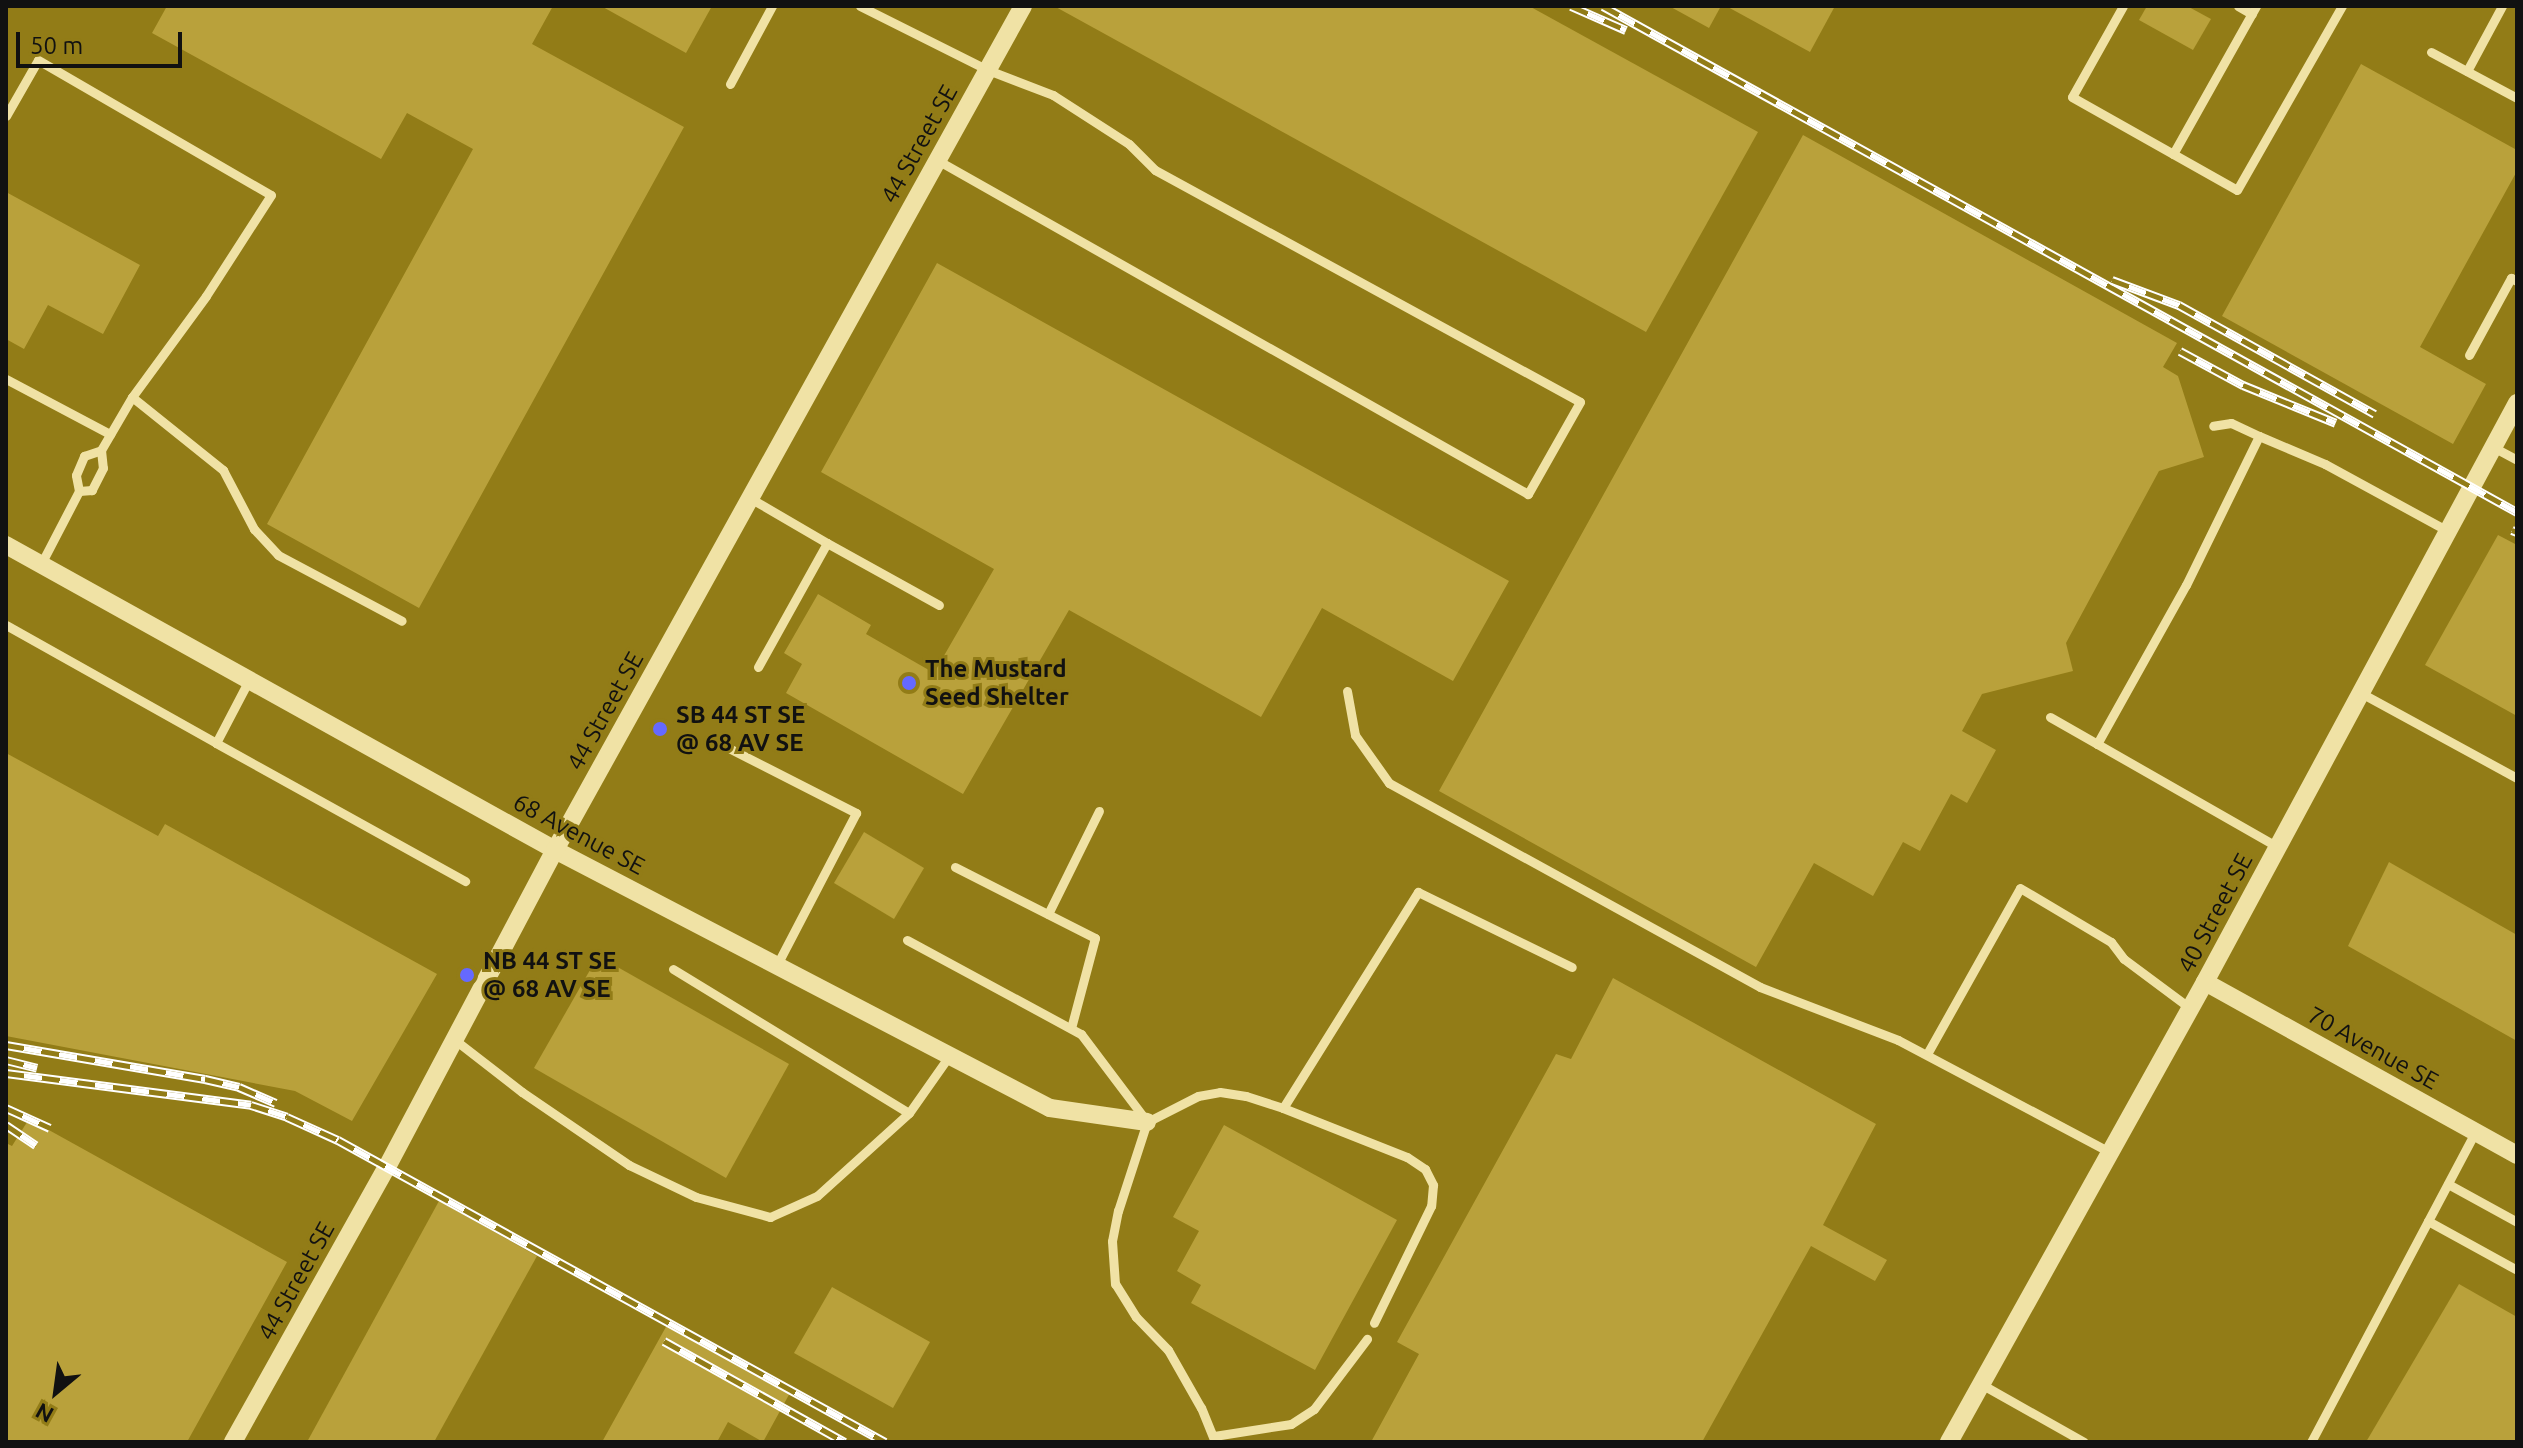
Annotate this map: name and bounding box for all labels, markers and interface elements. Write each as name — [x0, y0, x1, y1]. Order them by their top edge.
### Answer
scale bar — [20, 16, 186, 66]
text: 50 m — [30, 32, 83, 59]
street label: 44 Street SE — [875, 80, 963, 208]
street label: 44 Street SE — [561, 647, 649, 775]
place label: The Mustard Seed Shelter — [925, 655, 1069, 711]
marker: The Mustard Seed Shelter — [900, 674, 918, 692]
place label: SB 44 ST SE @ 68 AV SE — [676, 701, 805, 757]
marker: SB 44 ST SE @ 68 AV SE — [651, 720, 669, 738]
street label: 68 Avenue SE — [508, 787, 650, 881]
street label: 40 Street SE — [2172, 848, 2258, 978]
place label: NB 44 ST SE @ 68 AV SE — [483, 947, 617, 1003]
marker: NB 44 ST SE @ 68 AV SE — [458, 966, 476, 984]
street label: 70 Avenue SE — [2303, 1000, 2443, 1096]
street label: 44 Street SE — [252, 1217, 340, 1345]
north arrow — [16, 1352, 96, 1432]
text: N — [31, 1399, 57, 1428]

